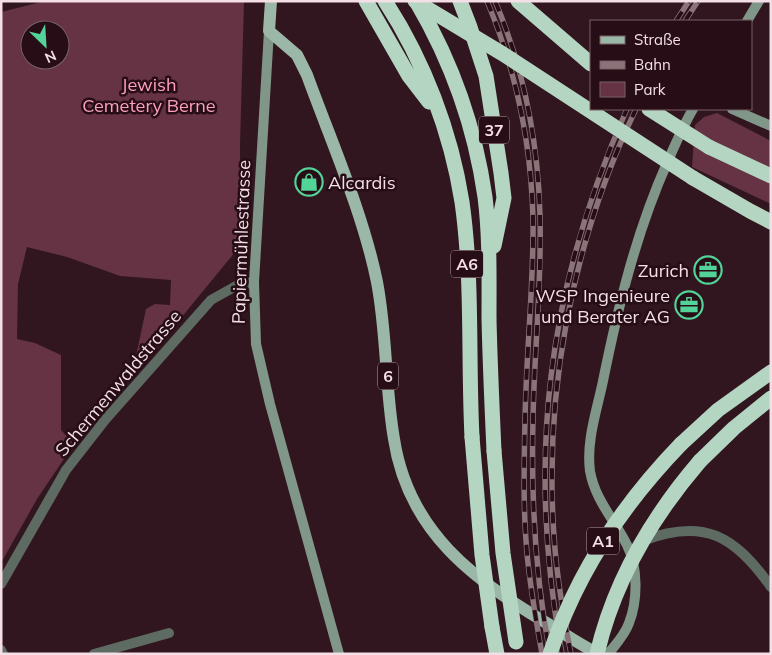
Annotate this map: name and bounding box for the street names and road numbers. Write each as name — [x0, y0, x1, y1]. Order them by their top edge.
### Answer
road number: 37 — [479, 116, 509, 144]
street label: Papiermühlestrasse — [227, 159, 255, 325]
road number: A6 — [451, 250, 483, 278]
street label: Schermenwaldstrasse — [50, 305, 186, 461]
road number: 6 — [378, 362, 398, 390]
road number: A1 — [587, 528, 619, 554]

